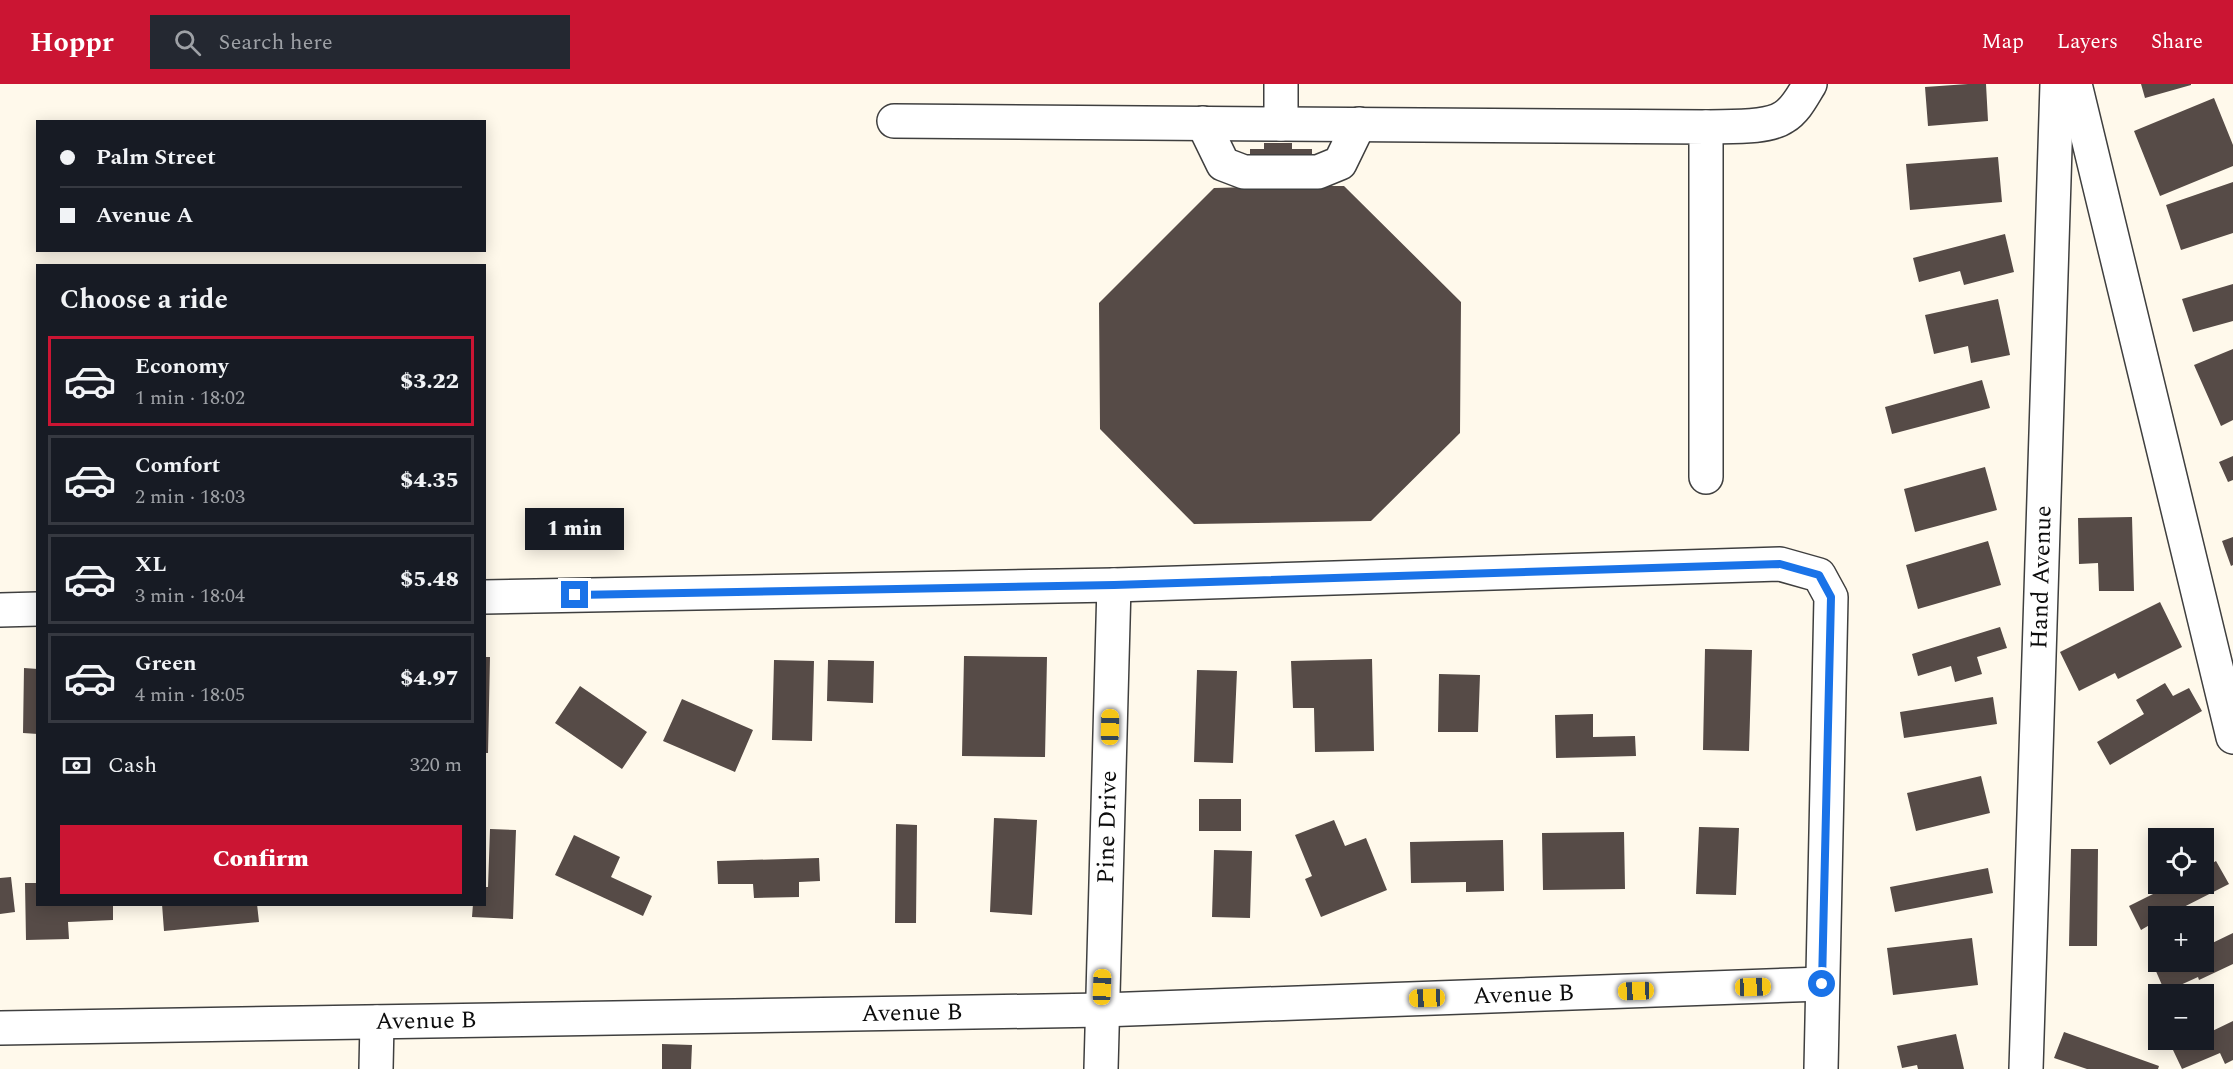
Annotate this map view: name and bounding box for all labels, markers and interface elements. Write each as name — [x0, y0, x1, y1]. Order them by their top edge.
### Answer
search box — [150, 15, 570, 69]
text: Hoppr — [30, 21, 114, 64]
icon: search — [171, 26, 204, 59]
text: Search here — [219, 26, 333, 59]
text: Map — [1982, 26, 2024, 58]
text: Layers — [2057, 26, 2118, 58]
text: Share — [2151, 26, 2203, 58]
text: Palm Street — [96, 141, 216, 174]
text: Avenue A — [96, 199, 194, 232]
text: Choose a ride — [60, 279, 228, 321]
text: Economy — [135, 350, 228, 383]
icon: car — [63, 354, 117, 408]
text: $3.22 — [400, 365, 459, 398]
text: 1 min · 18:02 — [135, 383, 245, 413]
text: Comfort — [135, 449, 220, 482]
icon: car — [63, 453, 117, 507]
text: $4.35 — [400, 464, 459, 497]
text: 2 min · 18:03 — [135, 482, 245, 512]
street label: Hand Avenue — [2021, 505, 2062, 650]
callout: 1 min — [526, 508, 624, 550]
text: 1 min — [547, 514, 602, 544]
text: XL — [135, 548, 166, 581]
icon: car — [63, 552, 117, 606]
text: $5.48 — [400, 563, 459, 596]
text: 3 min · 18:04 — [135, 581, 245, 611]
route end — [561, 581, 588, 608]
text: Green — [135, 647, 197, 680]
icon: car — [63, 651, 117, 705]
text: $4.97 — [400, 662, 459, 695]
text: 4 min · 18:05 — [135, 680, 245, 710]
car — [1101, 709, 1119, 745]
icon: cash — [60, 749, 93, 782]
text: Cash — [108, 749, 157, 782]
text: 320 m — [410, 750, 462, 780]
street label: Pine Drive — [1088, 770, 1127, 884]
button: Confirm — [60, 825, 462, 894]
map controls — [2148, 828, 2214, 1050]
button: locate — [2148, 828, 2214, 894]
button: + — [2148, 906, 2214, 972]
car — [1092, 969, 1112, 1005]
route start — [1808, 970, 1835, 997]
street label: Avenue B — [1472, 975, 1575, 1015]
car — [1735, 977, 1771, 997]
car — [1618, 981, 1654, 1001]
button: − — [2148, 984, 2214, 1050]
car — [1409, 988, 1445, 1008]
street label: Avenue B — [861, 994, 963, 1032]
street label: Avenue B — [375, 1002, 477, 1040]

